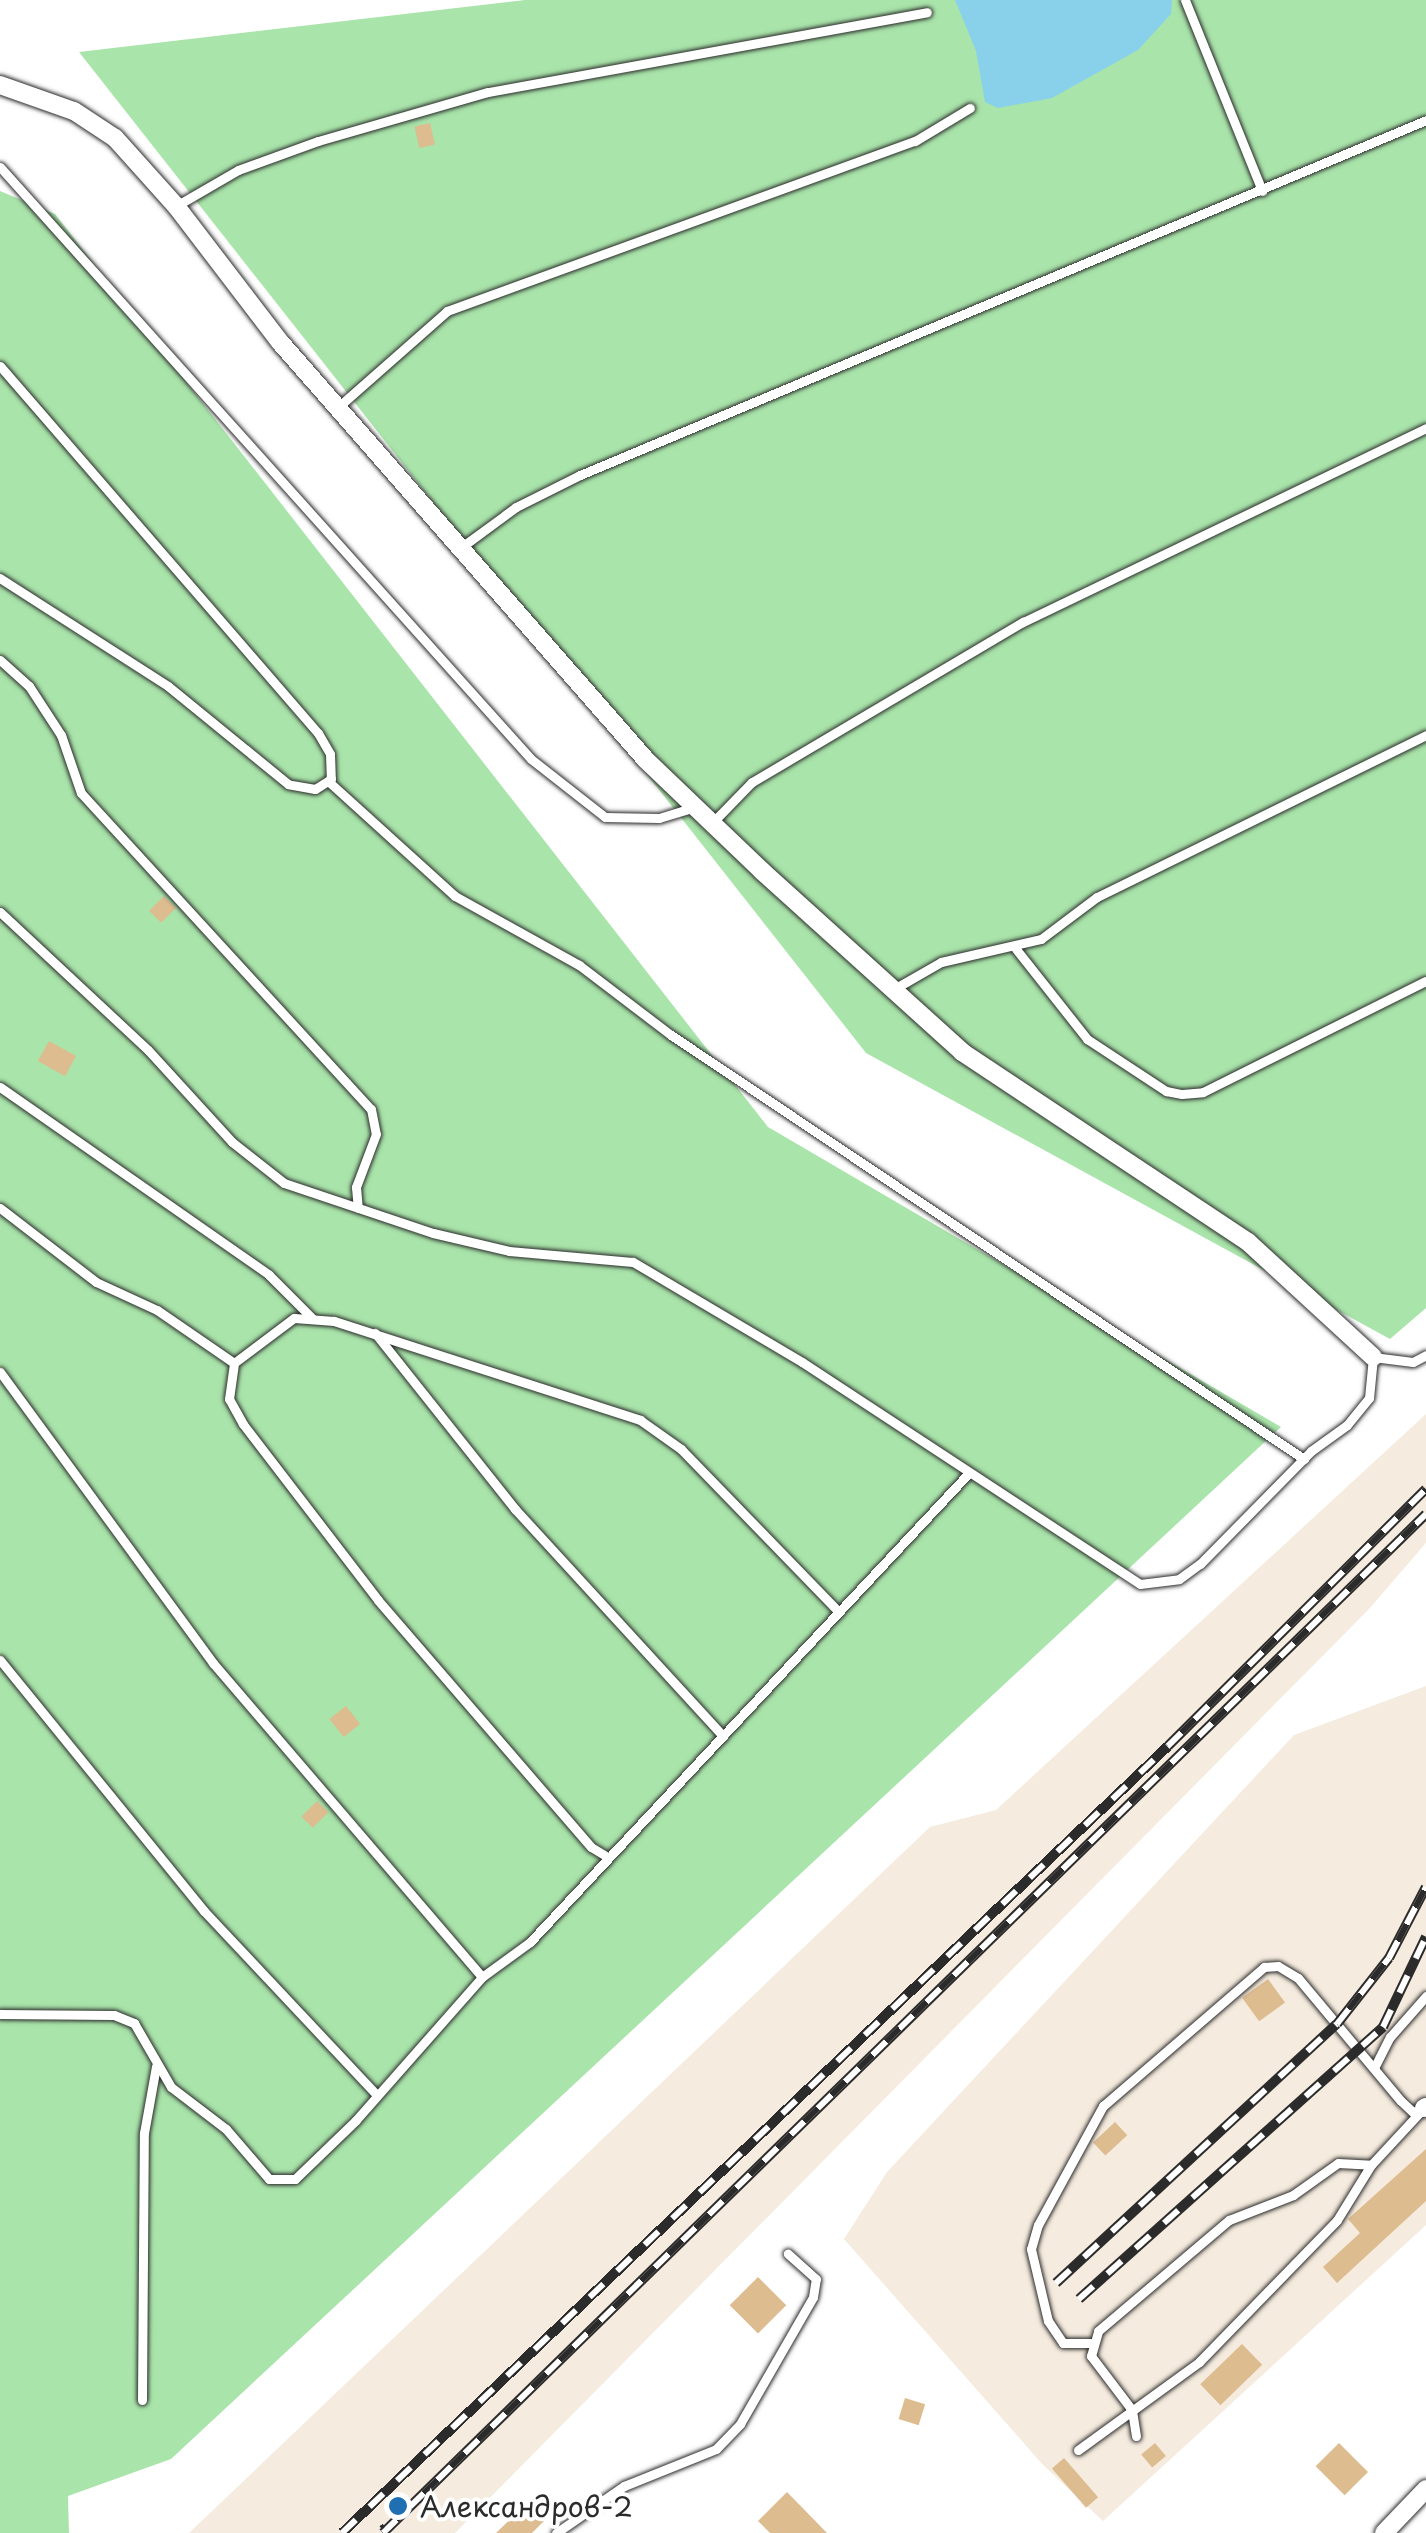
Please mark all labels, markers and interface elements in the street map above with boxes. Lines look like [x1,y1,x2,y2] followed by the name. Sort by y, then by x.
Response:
[420,2489,633,2523] place label: Александров-2
[385,2493,411,2519] marker: Александров-2

